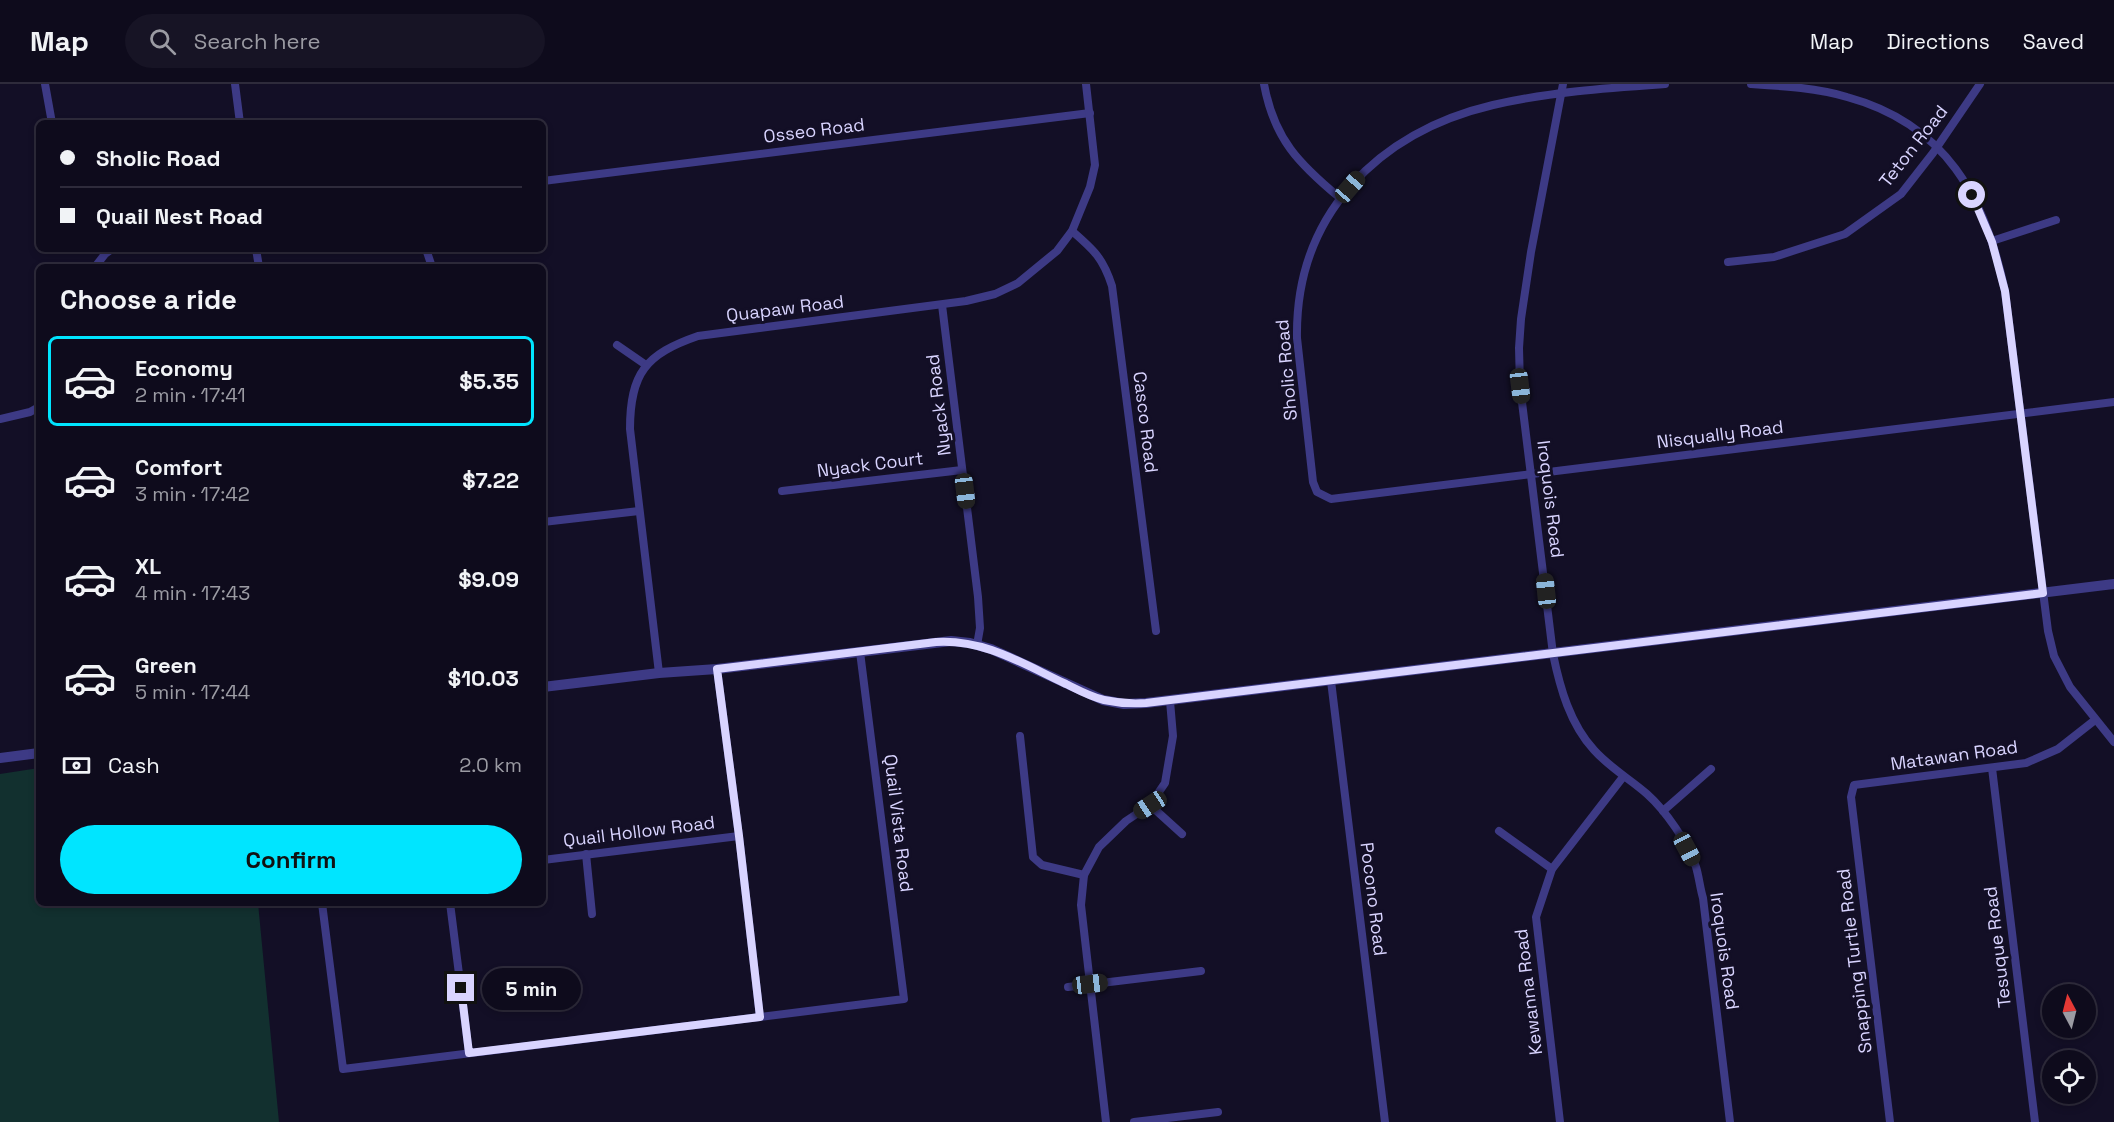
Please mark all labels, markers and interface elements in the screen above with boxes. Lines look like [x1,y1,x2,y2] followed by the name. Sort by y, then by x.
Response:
[125,14,545,68] search box
[30,23,89,59] text: Map
[146,25,179,58] icon: search
[194,27,321,55] text: Search here
[1810,28,1854,55] text: Map
[1887,28,1990,55] text: Directions
[2023,28,2084,55] text: Saved
[1874,100,1952,192] street label: Teton Road
[762,112,866,148] street label: Osseo Road
[96,144,220,172] text: Sholic Road
[1331,168,1369,206] car
[1958,181,1985,208] route start
[96,202,263,230] text: Quail Nest Road
[60,282,237,317] text: Choose a ride
[725,289,845,327] street label: Quapaw Road
[1270,318,1302,422] street label: Sholic Road
[920,353,956,457] street label: Nyack Road
[63,354,117,408] icon: car
[135,354,233,382] text: Economy
[459,367,519,395] text: $5.35
[1509,367,1531,405] car
[1128,370,1164,474] street label: Casco Road
[135,382,246,408] text: 2 min · 17:41
[1655,415,1785,453] street label: Nisqually Road
[1532,439,1570,559] street label: Iroquois Road
[816,446,924,482] street label: Nyack Court
[63,453,117,507] icon: car
[135,453,223,481] text: Comfort
[462,466,519,494] text: $7.22
[954,472,976,510] car
[135,481,250,507] text: 3 min · 17:42
[63,552,117,606] icon: car
[135,552,161,580] text: XL
[458,565,519,593] text: $9.09
[1535,572,1557,610] car
[135,580,250,606] text: 4 min · 17:43
[63,651,117,705] icon: car
[135,651,197,679] text: Green
[448,664,519,692] text: $10.03
[135,679,250,705] text: 5 min · 17:44
[1889,735,2019,775] street label: Matawan Road
[60,749,93,782] icon: cash
[108,751,160,779] text: Cash
[459,752,522,778] text: 2.0 km
[879,753,919,893] street label: Quail Vista Road
[1130,788,1170,822] car
[562,810,716,852] street label: Quail Hollow Road
[60,825,522,894] button: Confirm
[1671,829,1703,869] car
[1356,841,1392,957] street label: Pocono Road
[1831,867,1877,1055] street label: Snapping Turtle Road
[1978,885,2016,1009] street label: Tesuque Road
[1705,891,1745,1011] street label: Iroquois Road
[1509,928,1547,1056] street label: Kewanna Road
[482,967,581,1009] callout: 5 min
[1071,973,1109,995] car
[447,974,474,1001] route end
[506,976,557,1002] text: 5 min
[2042,984,2096,1038] north arrow
[2042,984,2096,1104] map controls
[2042,1050,2096,1104] button: locate

